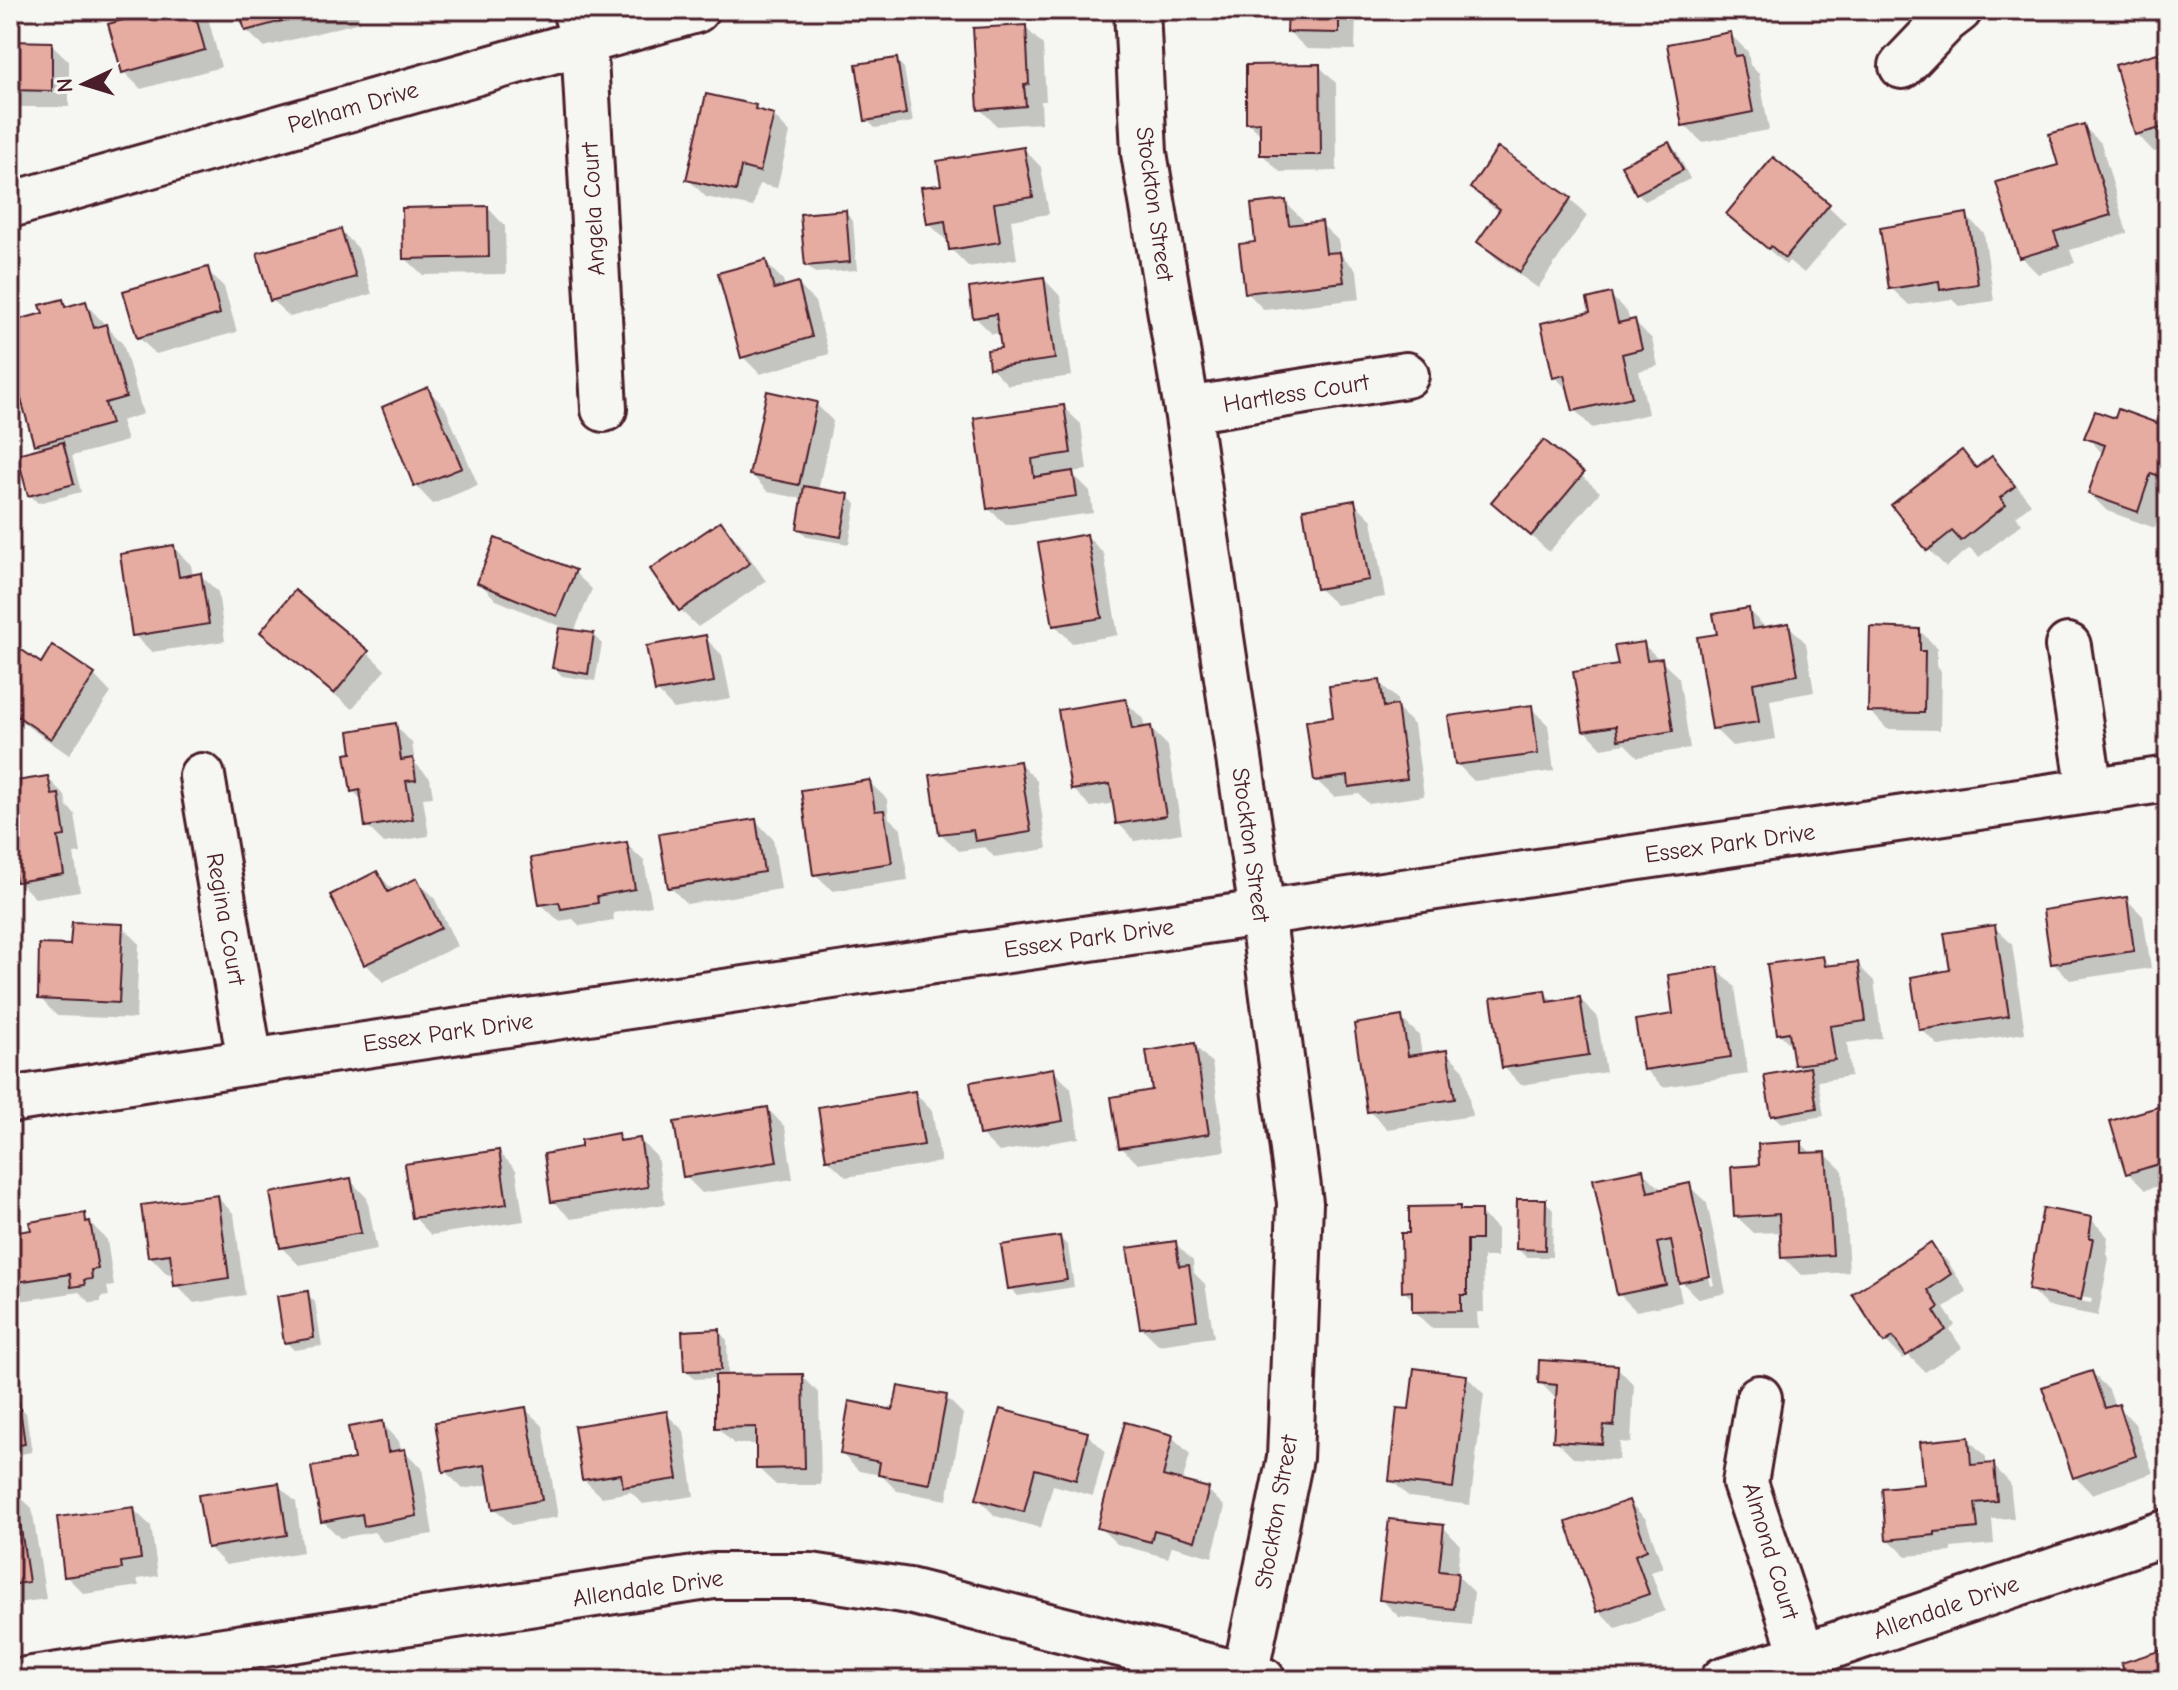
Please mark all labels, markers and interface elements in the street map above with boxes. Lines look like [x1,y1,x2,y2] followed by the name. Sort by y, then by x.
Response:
[44,44,124,124] north arrow
[285,75,421,139] street label: Pelham Drive
[52,77,79,93] text: N
[1130,125,1180,284] street label: Stockton Street
[575,140,610,277] street label: Angela Court
[1221,367,1372,418] street label: Hartless Court
[1226,766,1276,925] street label: Stockton Street
[1643,817,1817,869] street label: Essex Park Drive
[201,851,252,989] street label: Regina Court
[1002,912,1176,964] street label: Essex Park Drive
[361,1006,535,1058] street label: Essex Park Drive
[1249,1432,1303,1591] street label: Stockton Street
[1737,1479,1805,1624] street label: Almond Court
[571,1564,725,1612] street label: Allendale Drive
[1870,1569,2022,1645] street label: Allendale Drive

